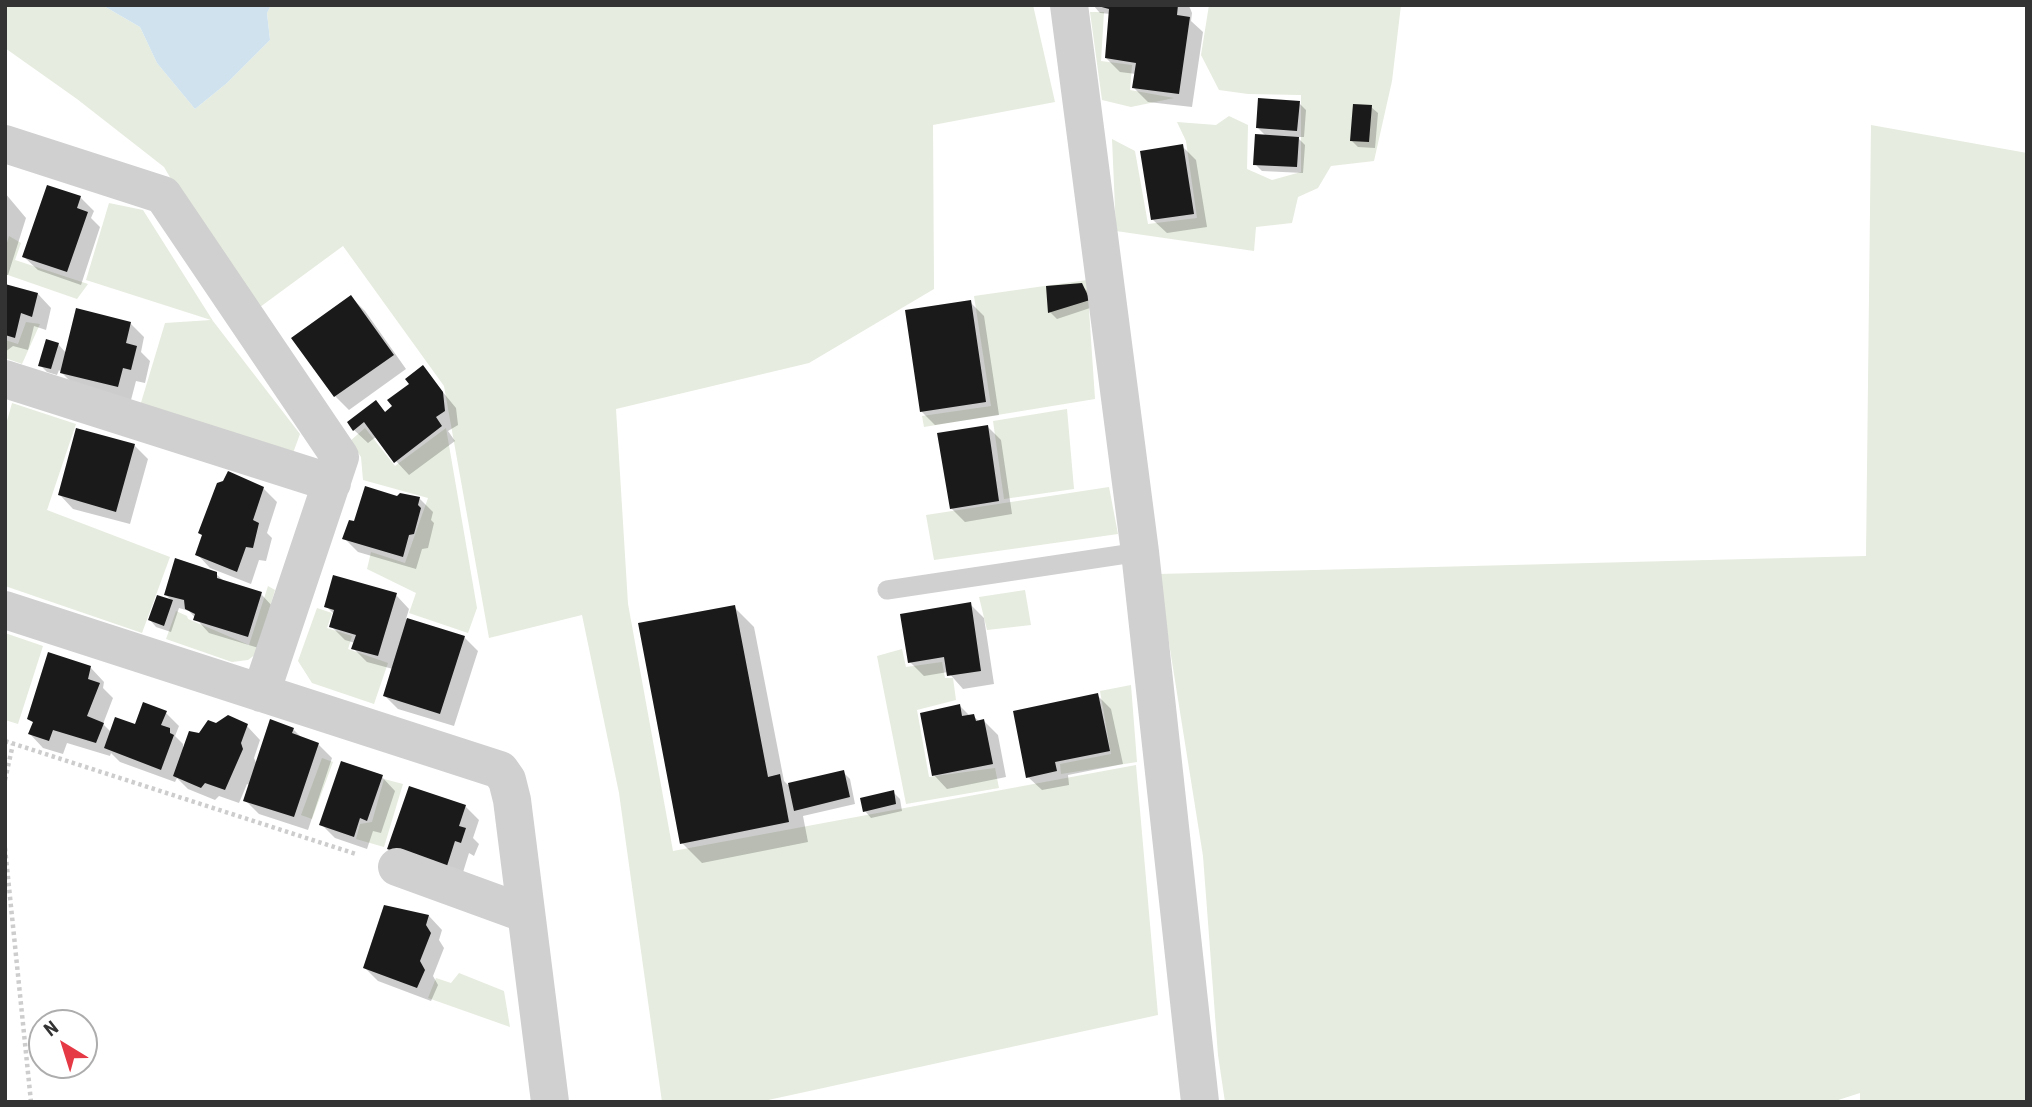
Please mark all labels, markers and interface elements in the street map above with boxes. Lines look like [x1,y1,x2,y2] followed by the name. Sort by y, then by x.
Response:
[28,1009,98,1079] north arrow
[39,1016,63,1041] text: N

